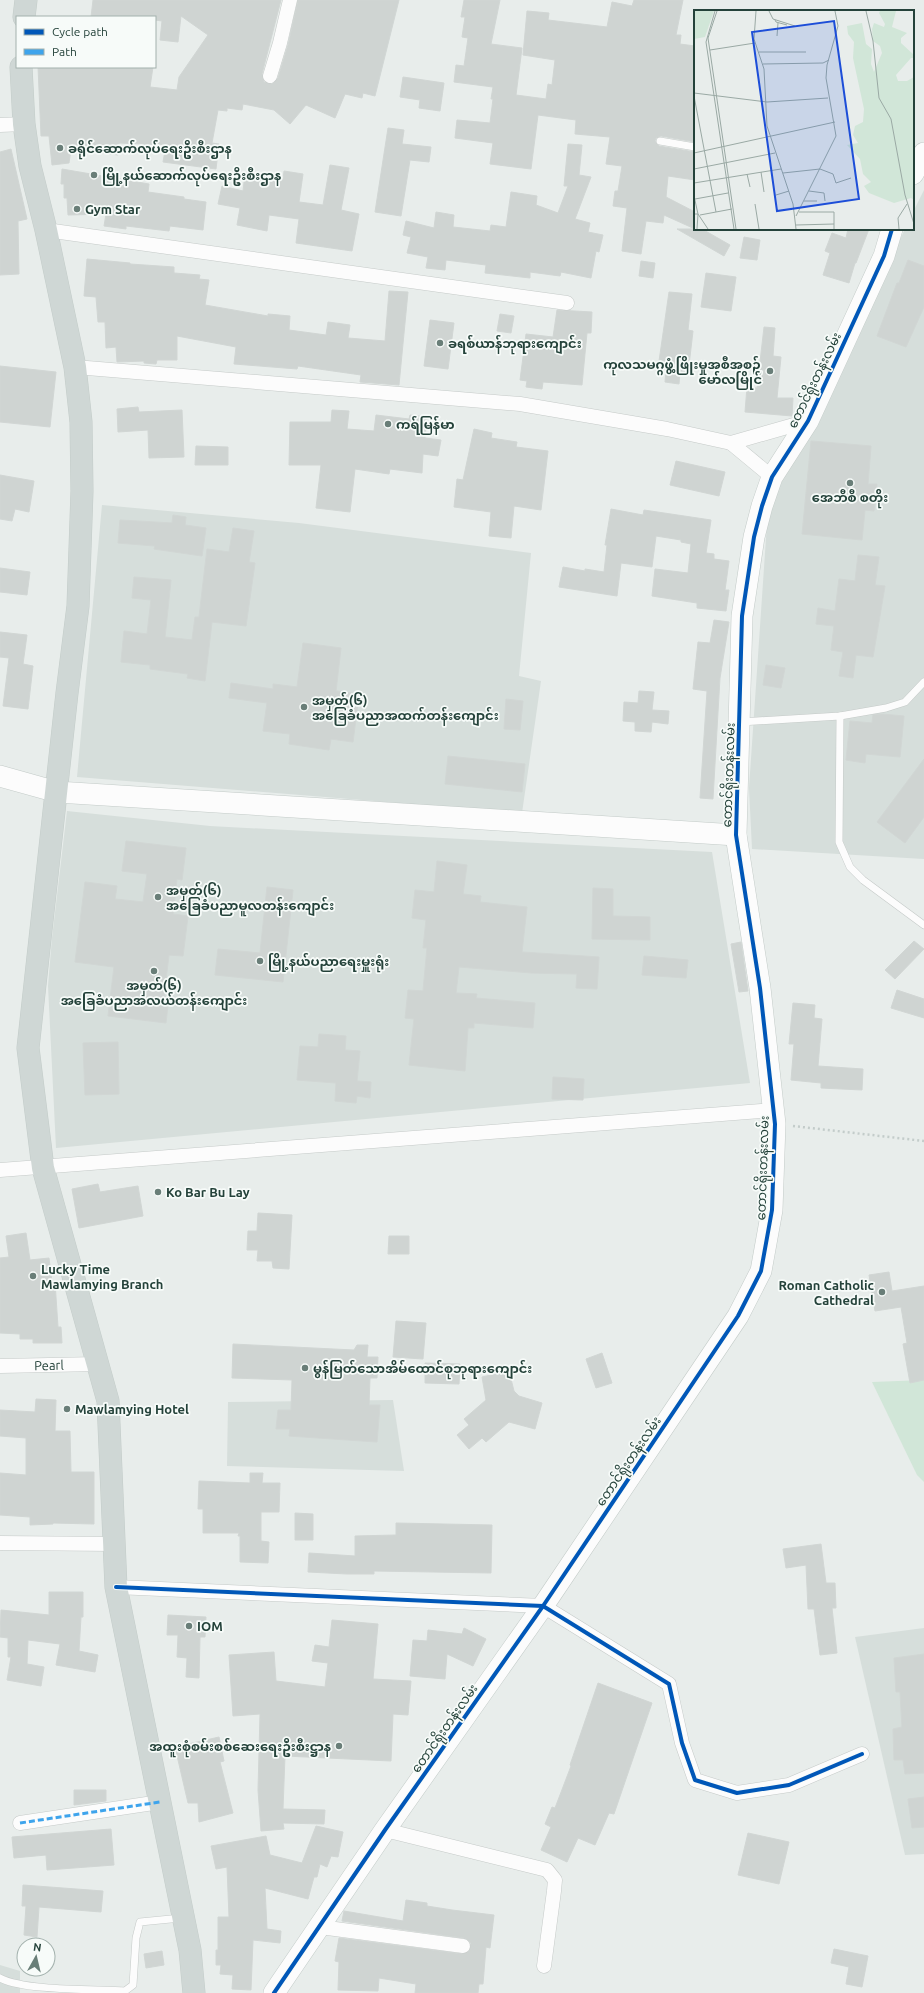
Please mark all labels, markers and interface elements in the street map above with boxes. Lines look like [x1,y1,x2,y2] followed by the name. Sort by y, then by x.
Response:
[694,10,914,230] inset map
[16,16,156,68] legend
[52,25,108,38] text: Cycle path
[52,45,77,58] text: Path
[68,139,232,160] place label: ခရိုင်ဆောက်လုပ်ရေးဦးစီးဌာန
[55,143,65,153] marker: ခရိုင်ဆောက်လုပ်ရေးဦးစီးဌာန
[102,166,281,187] place label: မြို့နယ်ဆောက်လုပ်ရေးဦးစီးဌာန
[89,170,99,180] marker: မြို့နယ်ဆောက်လုပ်ရေးဦးစီးဌာန
[85,202,141,216] place label: Gym Star
[72,204,82,214] marker: Gym Star
[784,329,847,432] street label: တောင်ရိုးတန်းလမ်း
[448,334,582,355] place label: ခရစ်ယာန်ဘုရားကျောင်း
[435,338,445,348] marker: ခရစ်ယာန်ဘုရားကျောင်း
[603,355,762,390] place label: ကုလသမဂ္ဂဖွံ့ဖြိုးမှုအစီအစဉ် မော်လမြိုင်
[765,366,775,376] marker: ကုလသမဂ္ဂဖွံ့ဖြိုးမှုအစီအစဉ် မော်လမြိုင်
[396,415,455,435] place label: ကရ်မြန်မာ
[383,419,393,429] marker: ကရ်မြန်မာ
[845,478,855,488] marker: အေဘီစီ စတိုး
[812,489,888,509] place label: အေဘီစီ စတိုး
[312,691,499,727] place label: အမှတ်(၆) အခြေခံပညာအထက်တန်းကျောင်း
[299,702,309,712] marker: အမှတ်(၆) အခြေခံပညာအထက်တန်းကျောင်း
[718,722,741,828] street label: တောင်ရိုးတန်းလမ်း
[166,881,334,917] place label: အမှတ်(၆) အခြေခံပညာမူလတန်းကျောင်း
[153,892,163,902] marker: အမှတ်(၆) အခြေခံပညာမူလတန်းကျောင်း
[268,952,389,973] place label: မြို့နယ်ပညာရေးမှူးရုံး
[255,956,265,966] marker: မြို့နယ်ပညာရေးမှူးရုံး
[149,966,159,976] marker: အမှတ်(၆) အခြေခံပညာအလယ်တန်းကျောင်း
[61,976,247,1012] place label: အမှတ်(၆) အခြေခံပညာအလယ်တန်းကျောင်း
[752,1115,775,1221] street label: တောင်ရိုးတန်းလမ်း
[166,1185,250,1199] place label: Ko Bar Bu Lay
[153,1187,163,1197] marker: Ko Bar Bu Lay
[41,1262,163,1291] place label: Lucky Time Mawlamying Branch
[28,1271,38,1281] marker: Lucky Time Mawlamying Branch
[779,1278,875,1307] place label: Roman Catholic Cathedral
[877,1287,887,1297] marker: Roman Catholic Cathedral
[34,1358,65,1372] street label: Pearl
[313,1359,532,1380] place label: မွန်မြတ်သောအိမ်ထောင်စုဘုရားကျောင်း
[300,1363,310,1373] marker: မွန်မြတ်သောအိမ်ထောင်စုဘုရားကျောင်း
[75,1402,189,1416] place label: Mawlamying Hotel
[62,1404,72,1414] marker: Mawlamying Hotel
[592,1413,666,1511] street label: တောင်ရိုးတန်းလမ်း
[197,1619,223,1633] place label: IOM
[184,1621,194,1631] marker: IOM
[407,1680,483,1777] street label: တောင်ရိုးတန်းလမ်း
[149,1737,331,1758] place label: အထူးစုံစမ်းစစ်ဆေးရေးဦးစီးဋ္ဌာန
[334,1741,344,1751] marker: အထူးစုံစမ်းစစ်ဆေးရေးဦးစီးဋ္ဌာန
[16,1937,56,1977] north arrow
[32,1941,42,1954] text: N

